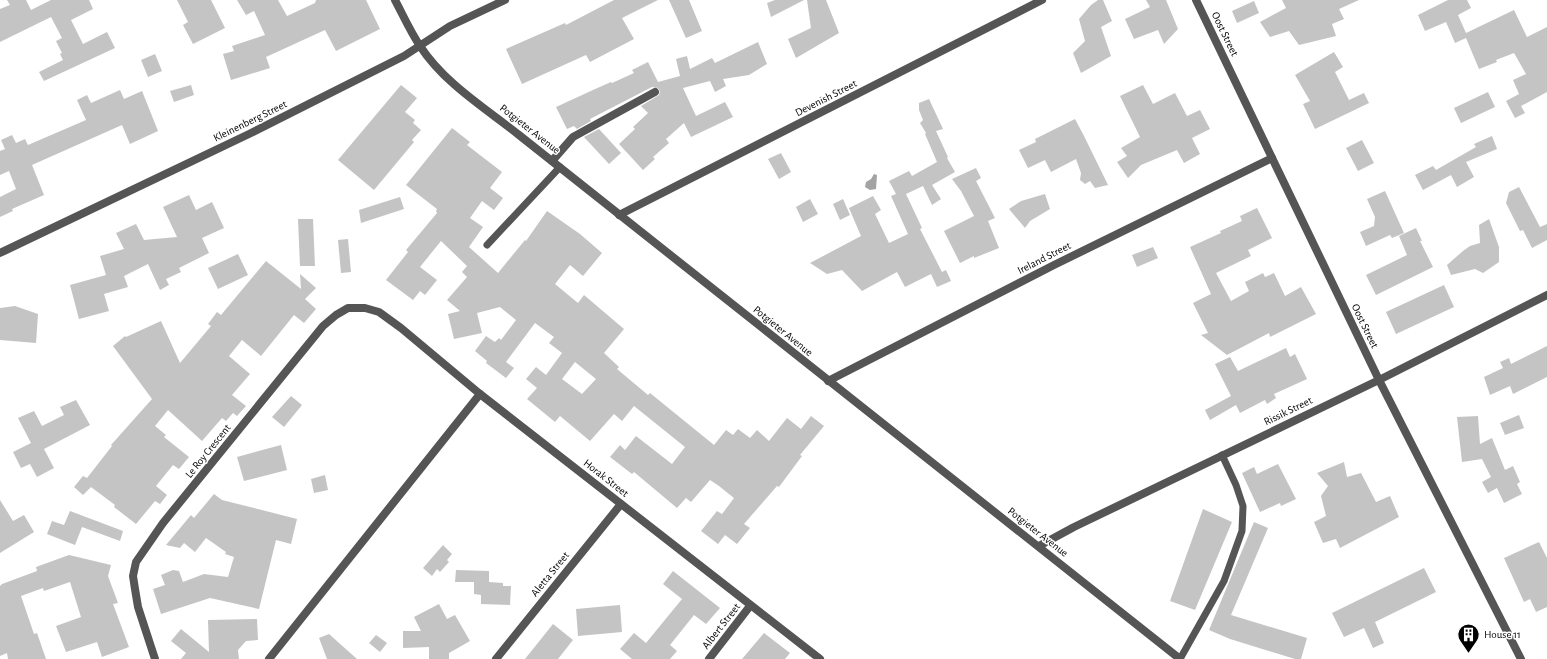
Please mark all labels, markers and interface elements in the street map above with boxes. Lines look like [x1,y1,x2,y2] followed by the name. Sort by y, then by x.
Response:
[1210,10,1241,58] street label: Oost Street
[793,78,859,118] street label: Devenish Street
[212,98,289,144] street label: Kleinenberg Street
[498,102,562,156] street label: Potgieter Avenue
[1016,240,1073,276] street label: Ireland Street
[1350,302,1381,350] street label: Oost Street
[751,304,815,358] street label: Potgieter Avenue
[1262,394,1314,427] street label: Rissik Street
[183,422,233,480] street label: Le Roy Crescent
[581,457,631,499] street label: Horak Street
[1006,505,1070,559] street label: Potgieter Avenue
[529,549,572,598] street label: Aletta Street
[700,601,742,651] street label: Albert Street
[1456,621,1482,654] building icon: House 11
[1484,629,1521,640] place label: House 11

